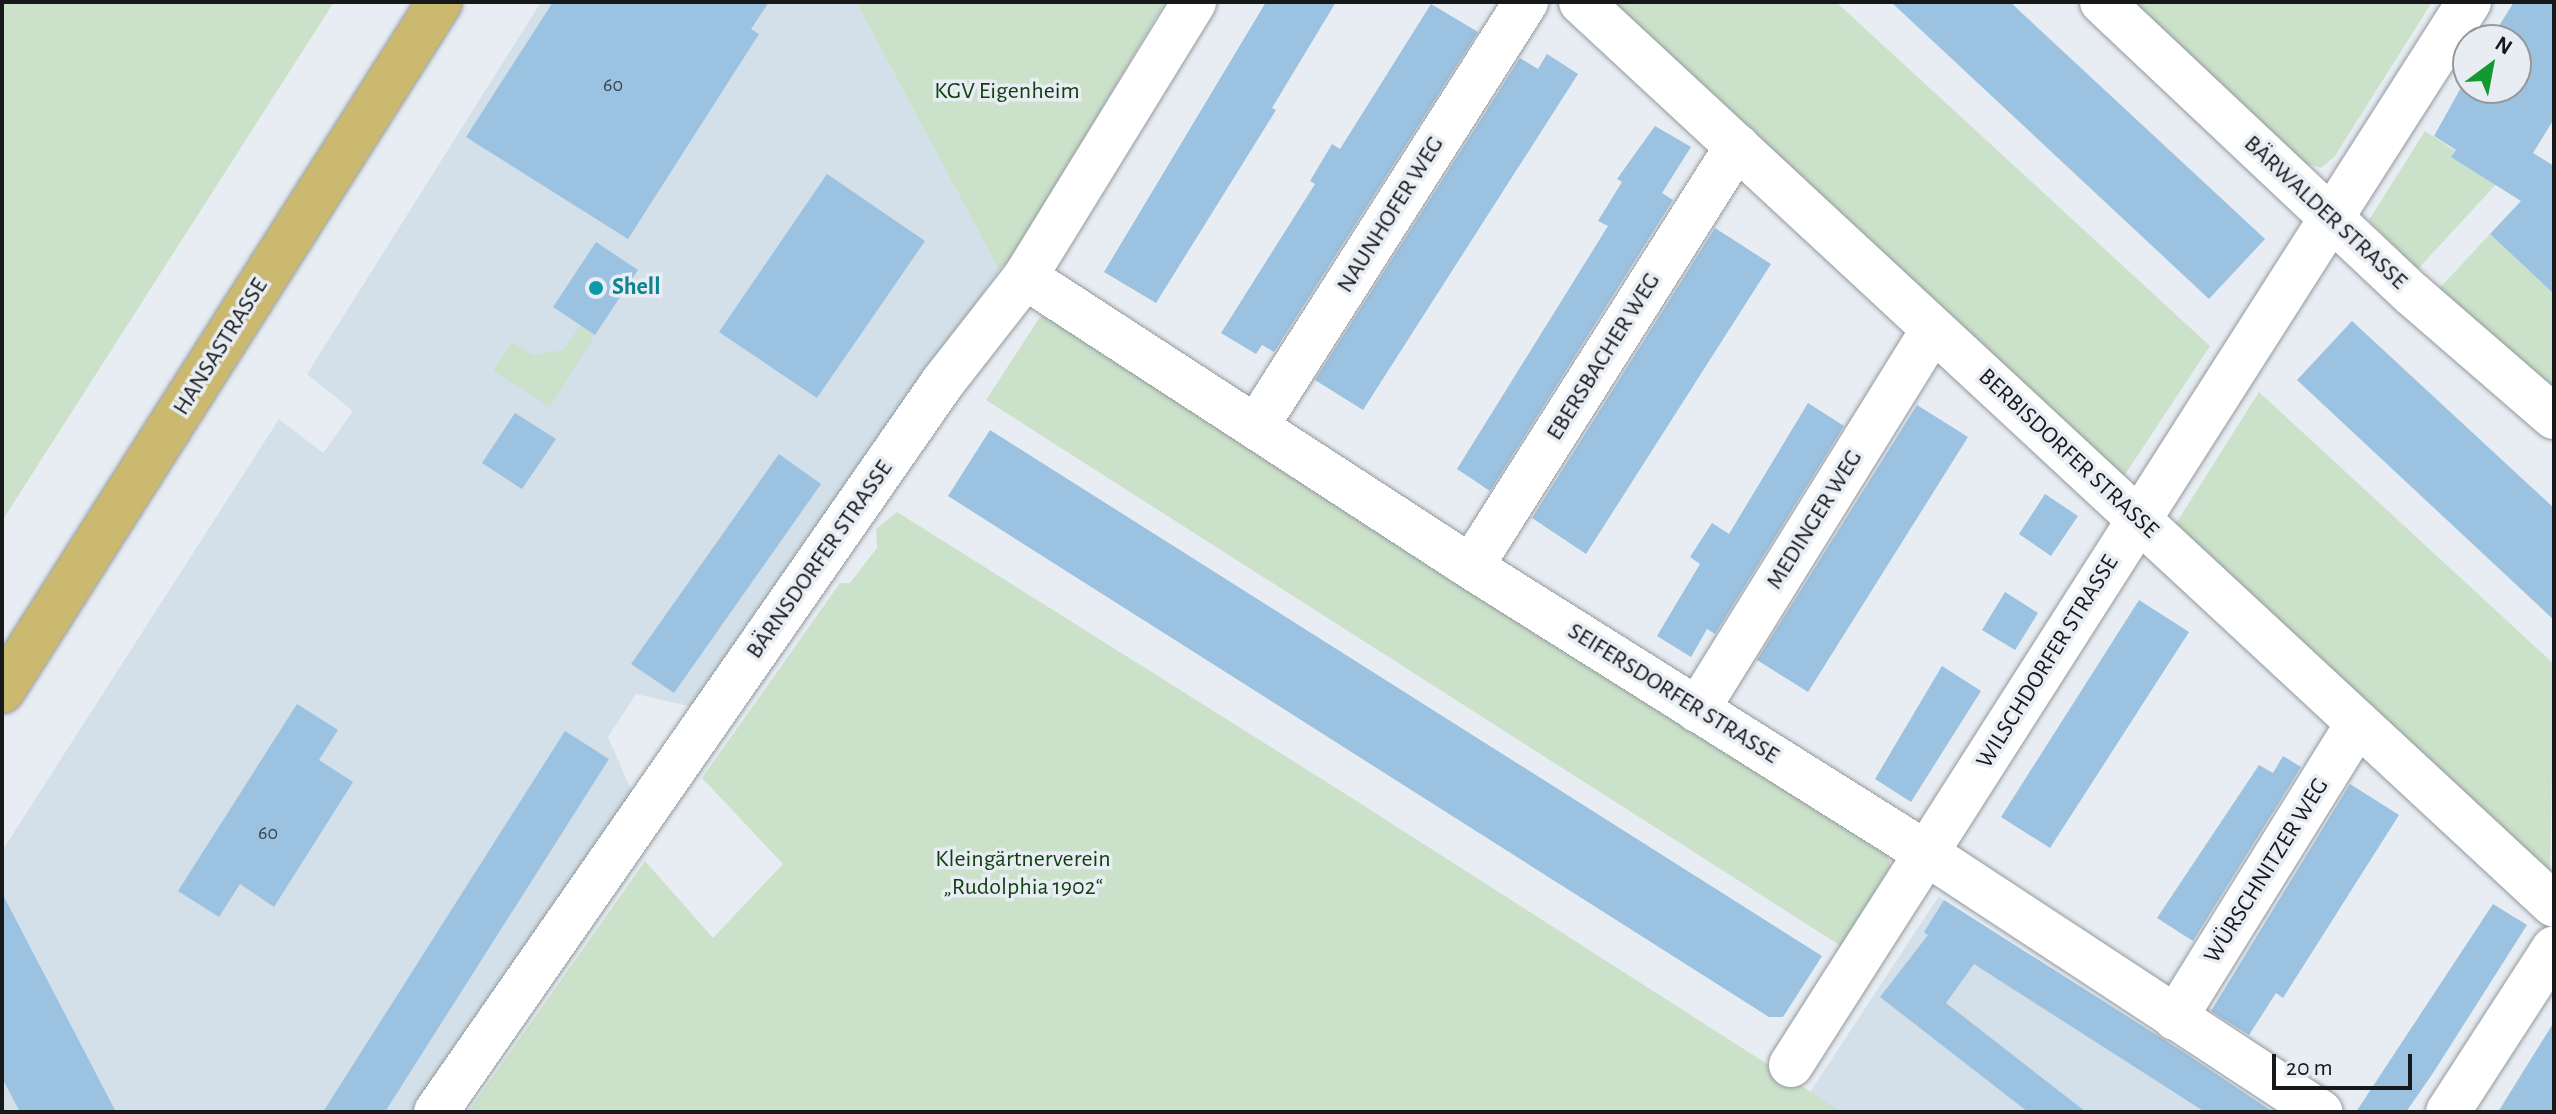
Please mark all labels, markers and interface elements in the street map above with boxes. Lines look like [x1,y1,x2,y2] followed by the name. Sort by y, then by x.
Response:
[2452,24,2532,104] north arrow
[2491,32,2516,59] text: N
[603,73,623,97] house number: 60
[934,78,1080,106] park label: KGV Eigenheim
[2237,130,2413,296] street label: BÄRWALDER STRASSE
[1331,132,1451,298] street label: NAUNHOFER WEG
[1541,268,1667,446] street label: EBERSBACHER WEG
[167,273,275,421] street label: HANSASTRASSE
[612,274,660,302] place label: Shell
[587,279,605,297] marker: Shell
[1972,363,2164,545] street label: BERBISDORFER STRASSE
[1761,445,1869,595] street label: MEDINGER WEG
[741,455,899,665] street label: BÄRNSDORFER STRASSE
[1971,550,2125,774] street label: WILSCHDORFER STRASSE
[1562,617,1784,771] street label: SEIFERSDORFER STRASSE
[2198,773,2336,969] street label: WÜRSCHNITZER WEG
[258,821,278,845] house number: 60
[935,846,1111,902] park label: Kleingärtnerverein „Rudolphia 1902“
[2276,1038,2416,1088] scale bar
[2286,1056,2333,1080] text: 20 m

